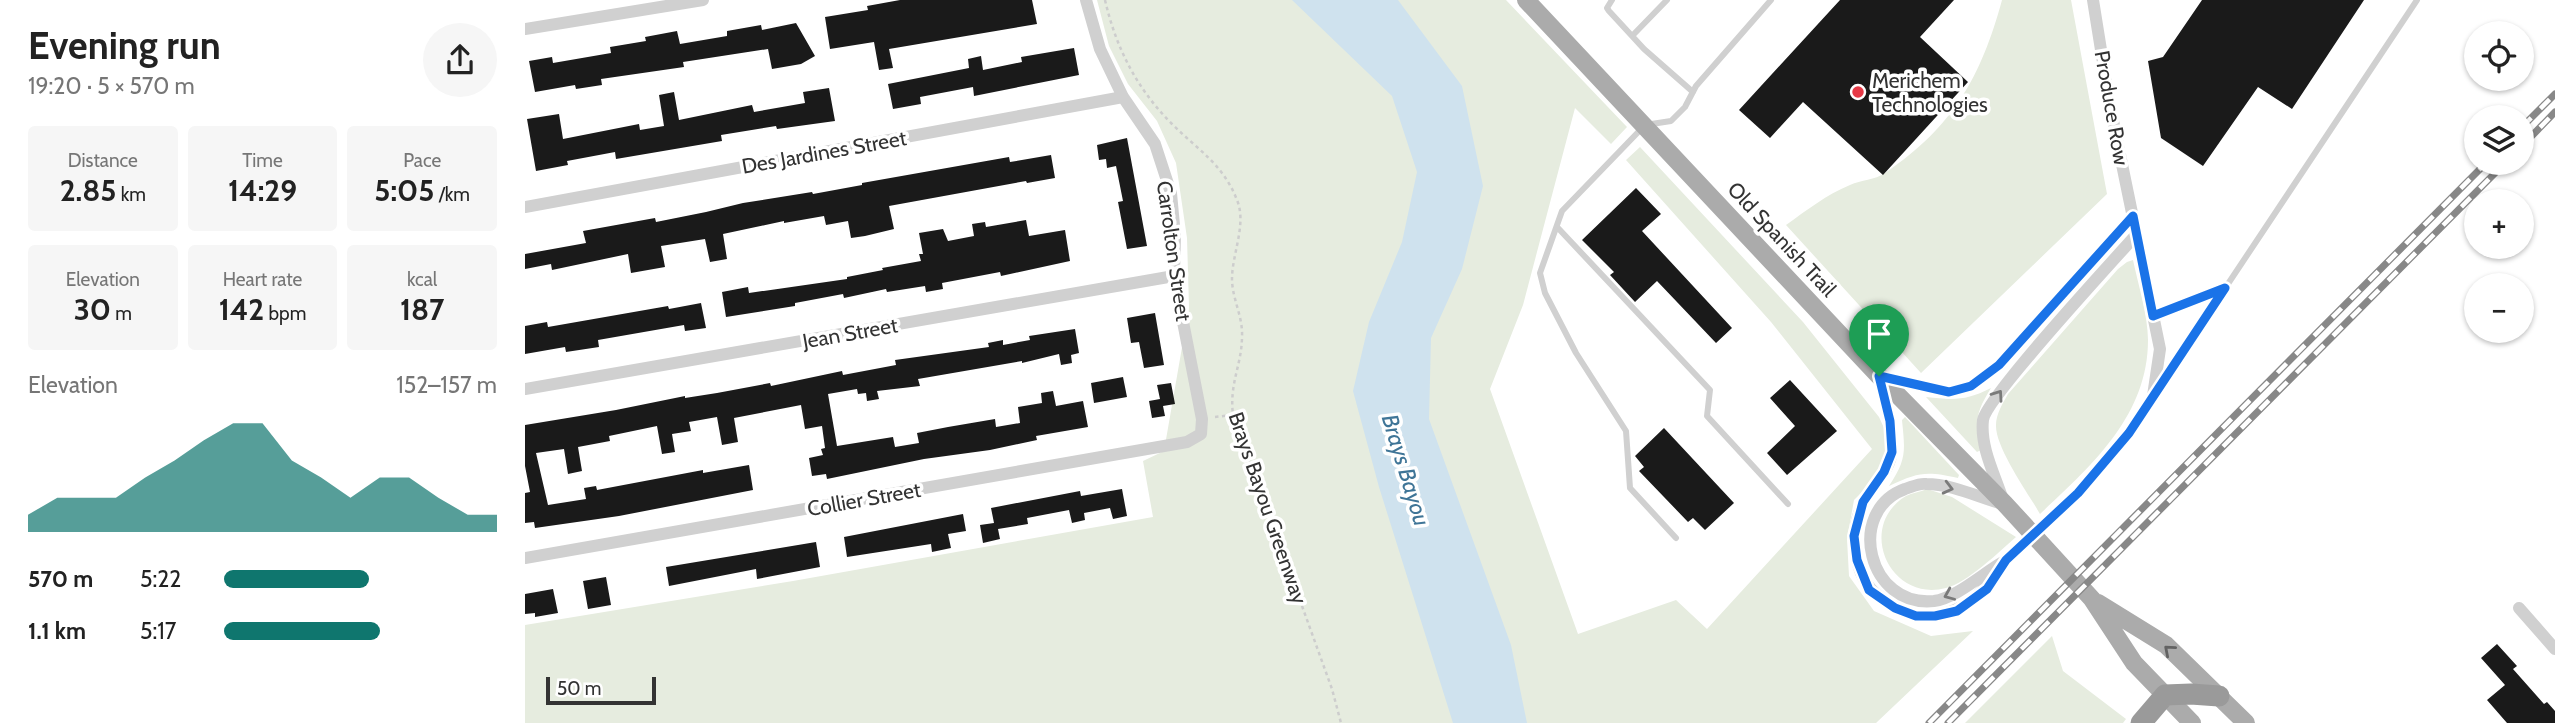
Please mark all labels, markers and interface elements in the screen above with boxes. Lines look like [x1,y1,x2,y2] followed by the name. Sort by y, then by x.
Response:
[2464,21,2534,343] map controls
[2464,21,2534,91] button: locate
[28,22,221,69] text: Evening run
[423,23,497,97] button: share
[2090,49,2134,167] street label: Produce Row
[1872,68,1988,117] place label: Merichem Technologies
[28,72,195,100] text: 19:20 · 5 × 570 m
[1850,84,1866,100] marker: Merichem Technologies
[2464,105,2534,175] button: layers
[740,125,908,179] street label: Des Jardines Street
[68,149,138,172] text: Distance
[242,149,283,172] text: Time
[403,149,441,172] text: Pace
[60,172,116,209] text: 2.85
[228,172,297,209] text: 14:29
[374,172,434,209] text: 5:05
[1723,177,1841,301] street label: Old Spanish Trail
[1152,179,1196,323] street label: Carrolton Street
[116,183,146,206] text: km
[434,183,470,206] text: /km
[2464,189,2534,259] button: +
[66,268,140,291] text: Elevation
[223,268,302,291] text: Heart rate
[407,268,437,291] text: kcal
[2464,273,2534,343] button: −
[74,291,111,328] text: 30
[219,291,264,328] text: 142
[400,291,444,328] text: 187
[111,302,132,325] text: m
[264,302,306,325] text: bpm
[1849,304,1909,376] pin
[799,312,900,354] street label: Jean Street
[1860,315,1898,353] icon: arrive
[28,371,118,399] text: Elevation
[396,371,497,399] text: 152–157 m
[1990,390,2003,403] one-way arrow
[1223,409,1313,608] street label: Brays Bayou Greenway
[1376,411,1436,529] water label: Brays Bayou
[805,477,923,521] street label: Collier Street
[1942,480,1954,494] one-way arrow
[28,565,93,593] text: 570 m
[140,565,181,593] text: 5:22
[1943,587,1956,601] one-way arrow
[28,617,86,645] text: 1.1 km
[140,617,176,645] text: 5:17
[2165,645,2178,658] one-way arrow
[546,674,656,706] scale bar
[557,677,601,700] text: 50 m

